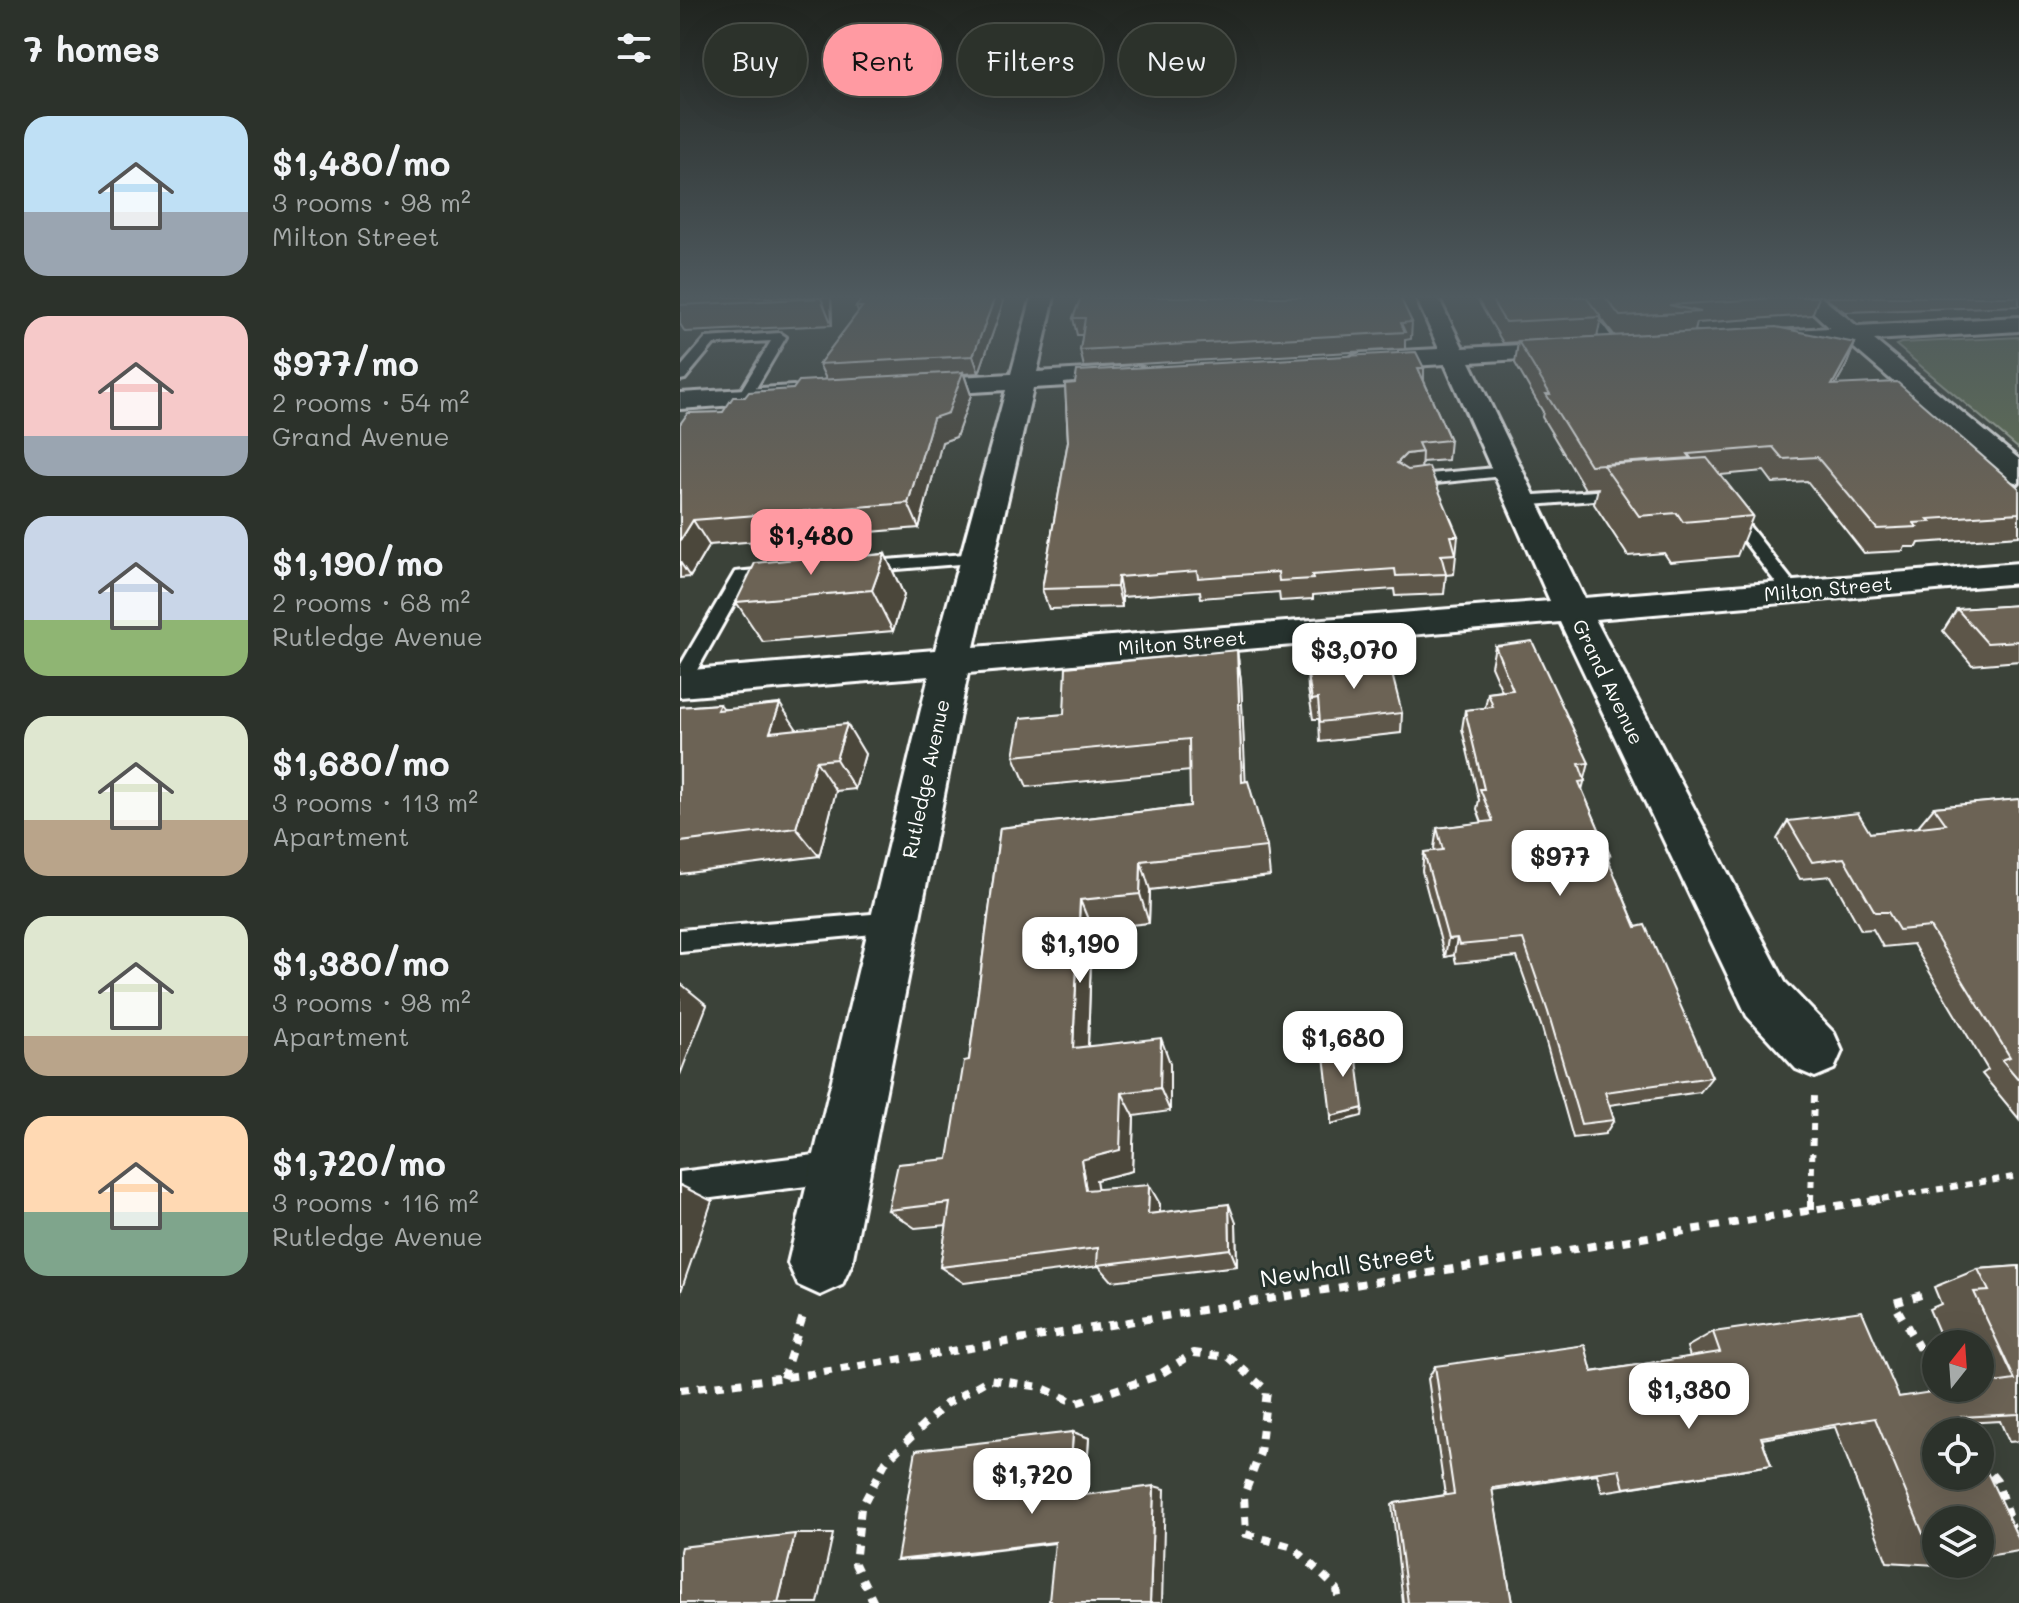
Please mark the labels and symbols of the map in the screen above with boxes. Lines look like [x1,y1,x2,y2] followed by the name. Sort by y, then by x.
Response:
[746,509,876,577] pin: $1,480
[1763,569,1893,607] street label: Milton Street
[1567,614,1651,749] street label: Grand Avenue
[1117,623,1247,661] street label: Milton Street
[1289,623,1419,691] pin: $3,070
[895,697,955,861] street label: Rutledge Avenue
[1513,830,1607,898] pin: $977
[1015,917,1145,985] pin: $1,190
[1278,1011,1408,1079] pin: $1,680
[1258,1235,1436,1294] street label: Newhall Street
[1922,1330,1994,1402] north arrow
[1624,1363,1754,1431] pin: $1,380
[967,1448,1097,1516] pin: $1,720

